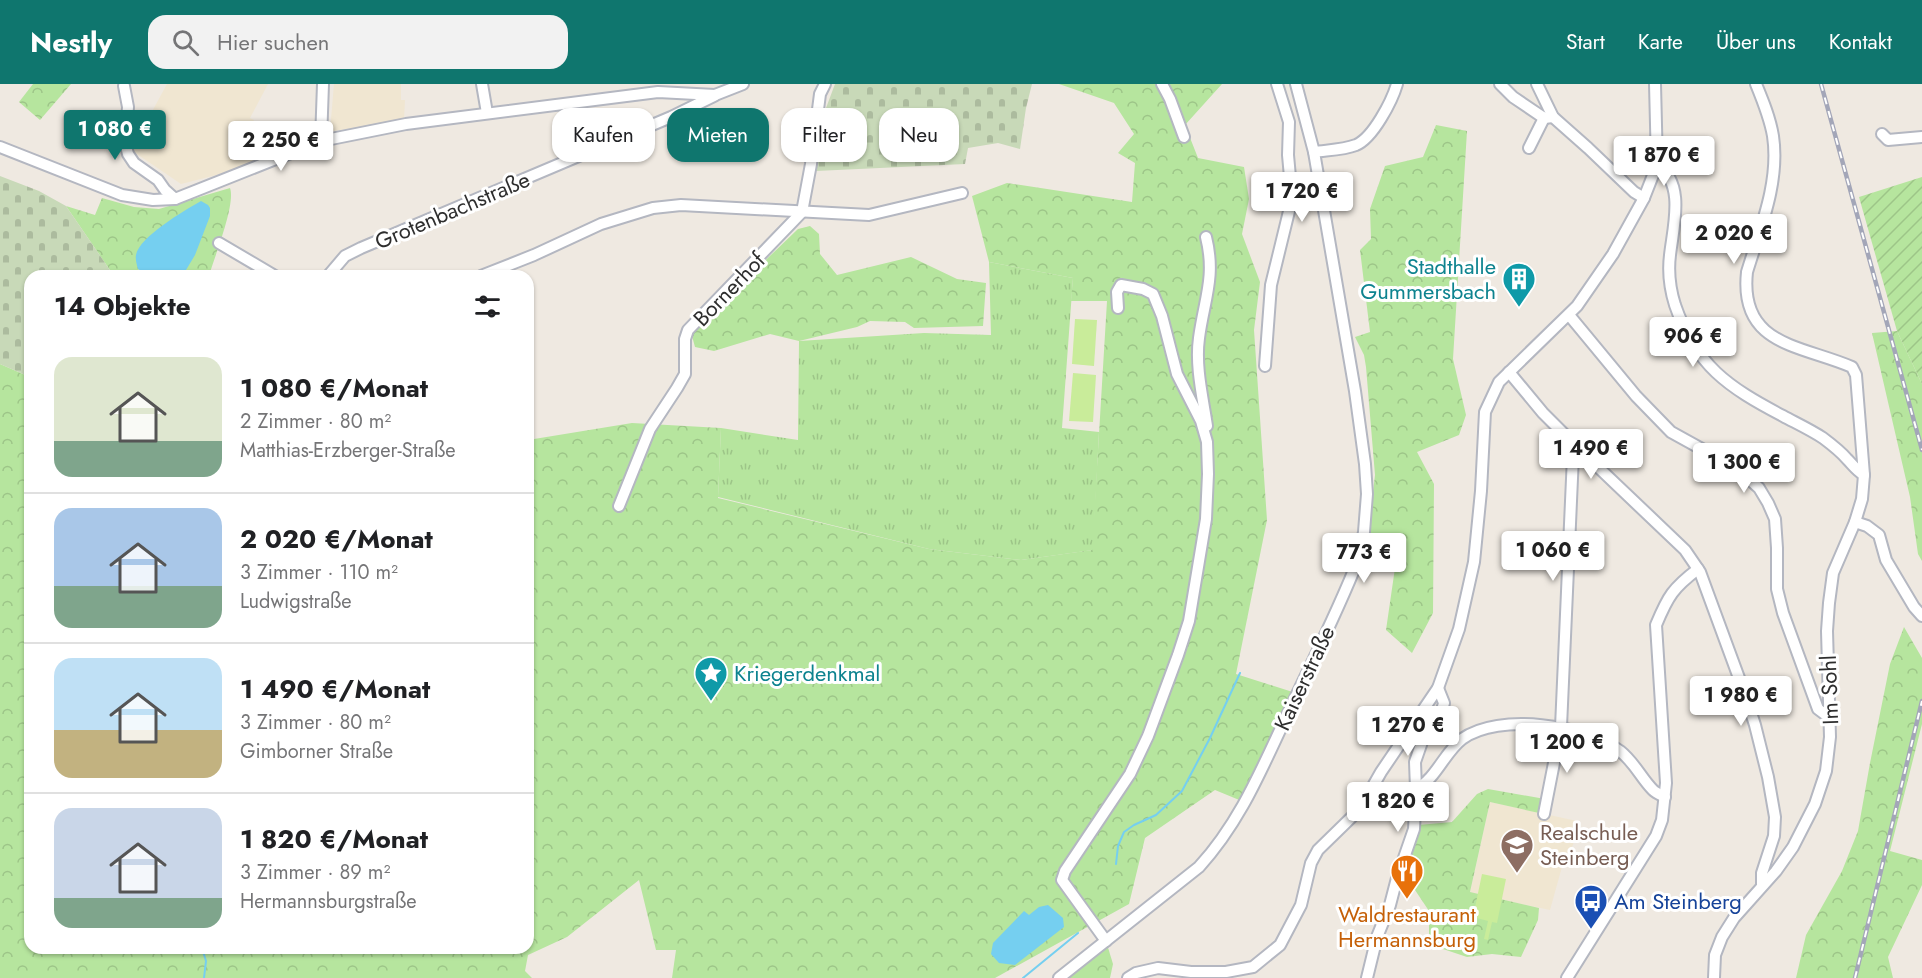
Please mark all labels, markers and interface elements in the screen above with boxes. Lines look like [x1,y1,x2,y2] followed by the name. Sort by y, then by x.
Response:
[148,15,568,69] search box
[30,22,112,63] text: Nestly
[169,26,202,59] icon: search
[217,26,329,58] text: Hier suchen
[1566,27,1605,57] text: Start
[1638,27,1683,57] text: Karte
[1716,27,1796,57] text: Über uns
[1829,27,1892,57] text: Kontakt
[552,108,655,162] chip: Kaufen
[667,108,769,162] chip: Mieten
[781,108,867,162] chip: Filter
[879,108,959,162] chip: Neu
[60,110,170,161] pin: 1 080 €
[78,115,152,144] text: 1 080 €
[226,121,336,172] pin: 2 250 €
[242,126,320,155] text: 2 250 €
[1609,136,1719,187] pin: 1 870 €
[1628,141,1700,170] text: 1 870 €
[369,163,535,257] street label: Grotenbachstraße
[1247,172,1357,223] pin: 1 720 €
[1265,177,1339,206] text: 1 720 €
[1679,214,1789,265] pin: 2 020 €
[1695,219,1773,248] text: 2 020 €
[685,244,773,333] street label: Bornerhof
[1360,250,1496,307] place label: Stadthalle Gummersbach
[1501,261,1537,308] building icon: Stadthalle Gummersbach
[54,287,191,325] text: 14 Objekte
[471,290,504,323] icon: filters
[1651,317,1735,368] pin: 906 €
[1663,322,1723,351] text: 906 €
[240,369,428,407] text: 1 080 €/Monat
[102,381,174,453] icon: home
[240,407,391,436] text: 2 Zimmer · 80 m²
[1536,429,1646,480] pin: 1 490 €
[1553,434,1629,463] text: 1 490 €
[240,436,456,465] text: Matthias-Erzberger-Straße
[1689,443,1799,494] pin: 1 300 €
[1707,448,1781,477] text: 1 300 €
[240,520,433,558] text: 2 020 €/Monat
[1498,531,1608,582] pin: 1 060 €
[102,532,174,604] icon: home
[1322,533,1406,584] pin: 773 €
[1515,536,1591,565] text: 1 060 €
[1336,538,1392,567] text: 773 €
[240,558,398,587] text: 3 Zimmer · 110 m²
[240,587,352,616] text: Ludwigstraße
[1266,620,1342,736] street label: Kaiserstraße
[693,655,729,702] place icon: Kriegerdenkmal
[1812,655,1846,725] street label: Im Sohl
[734,657,880,689] place label: Kriegerdenkmal
[240,670,430,708] text: 1 490 €/Monat
[1686,676,1796,727] pin: 1 980 €
[1704,681,1778,710] text: 1 980 €
[102,682,174,754] icon: home
[1353,706,1463,757] pin: 1 270 €
[240,708,391,737] text: 3 Zimmer · 80 m²
[1371,711,1445,740] text: 1 270 €
[1512,723,1622,774] pin: 1 200 €
[1530,728,1604,757] text: 1 200 €
[240,737,393,766] text: Gimborner Straße
[1343,782,1453,833] pin: 1 820 €
[1361,787,1435,816] text: 1 820 €
[1540,816,1638,873] place label: Realschule Steinberg
[240,820,428,858] text: 1 820 €/Monat
[1499,827,1535,874] school or university icon: Realschule Steinberg
[102,832,174,904] icon: home
[1389,853,1425,900] restaurant icon: Waldrestaurant Hermannsburg
[240,858,390,887] text: 3 Zimmer · 89 m²
[1573,883,1609,930] bus stop icon: Am Steinberg
[1614,885,1742,917] place label: Am Steinberg
[240,887,417,916] text: Hermannsburgstraße
[1338,898,1476,955] place label: Waldrestaurant Hermannsburg

